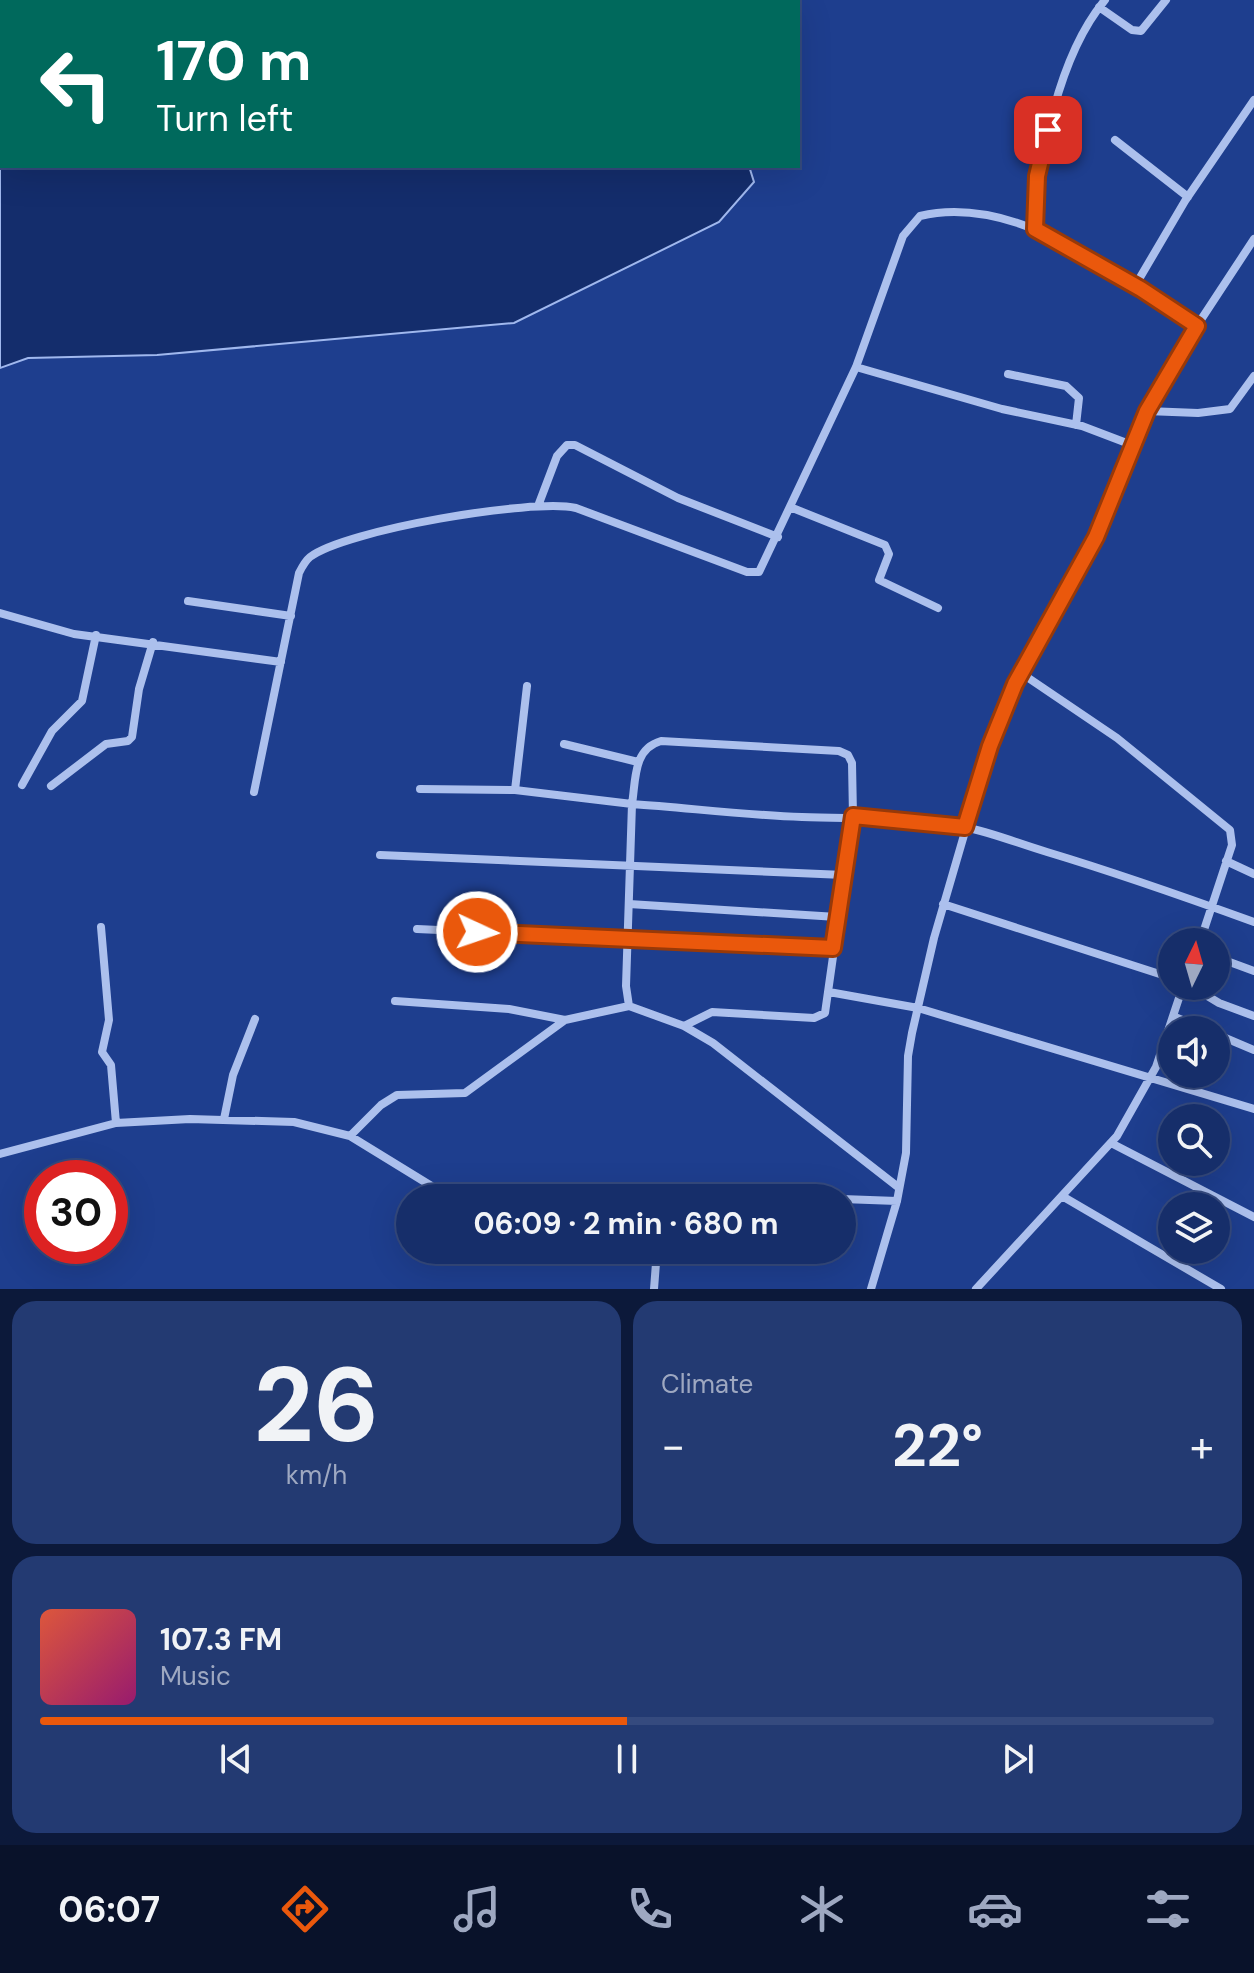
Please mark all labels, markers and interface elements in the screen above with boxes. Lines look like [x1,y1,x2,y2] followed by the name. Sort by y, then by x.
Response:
[156,24,311,97] text: 170 m
[24,32,128,136] icon: left
[156,95,293,142] text: Turn left
[1014,96,1082,164] pin
[1026,108,1070,152] icon: arrive
[435,890,519,974] position arrow
[1158,928,1230,1000] north arrow
[1158,928,1230,1264] map controls
[1158,1016,1230,1088] button: sound
[1158,1104,1230,1176] button: search
[24,1160,128,1264] speed limit sign: 30
[1158,1192,1230,1264] button: layers
[474,1204,778,1243] text: 06:09 · 2 min · 680 m
[254,1338,379,1473] text: 26
[661,1367,753,1401] text: Climate
[892,1406,983,1485] text: 22°
[661,1417,685,1475] text: −
[1190,1417,1214,1475] text: +
[286,1458,347,1492] text: km/h
[160,1620,282,1659] text: 107.3 FM
[160,1659,231,1693] text: Music
[214,1737,258,1781] icon: previous
[605,1737,649,1781] icon: pause
[996,1737,1040,1781] icon: next
[277,1881,333,1937] icon: directions
[449,1881,505,1937] icon: music
[622,1881,678,1937] icon: phone
[794,1881,850,1937] icon: climate
[967,1881,1023,1937] icon: car
[1140,1881,1196,1937] icon: filters
[58,1886,160,1933] text: 06:07

